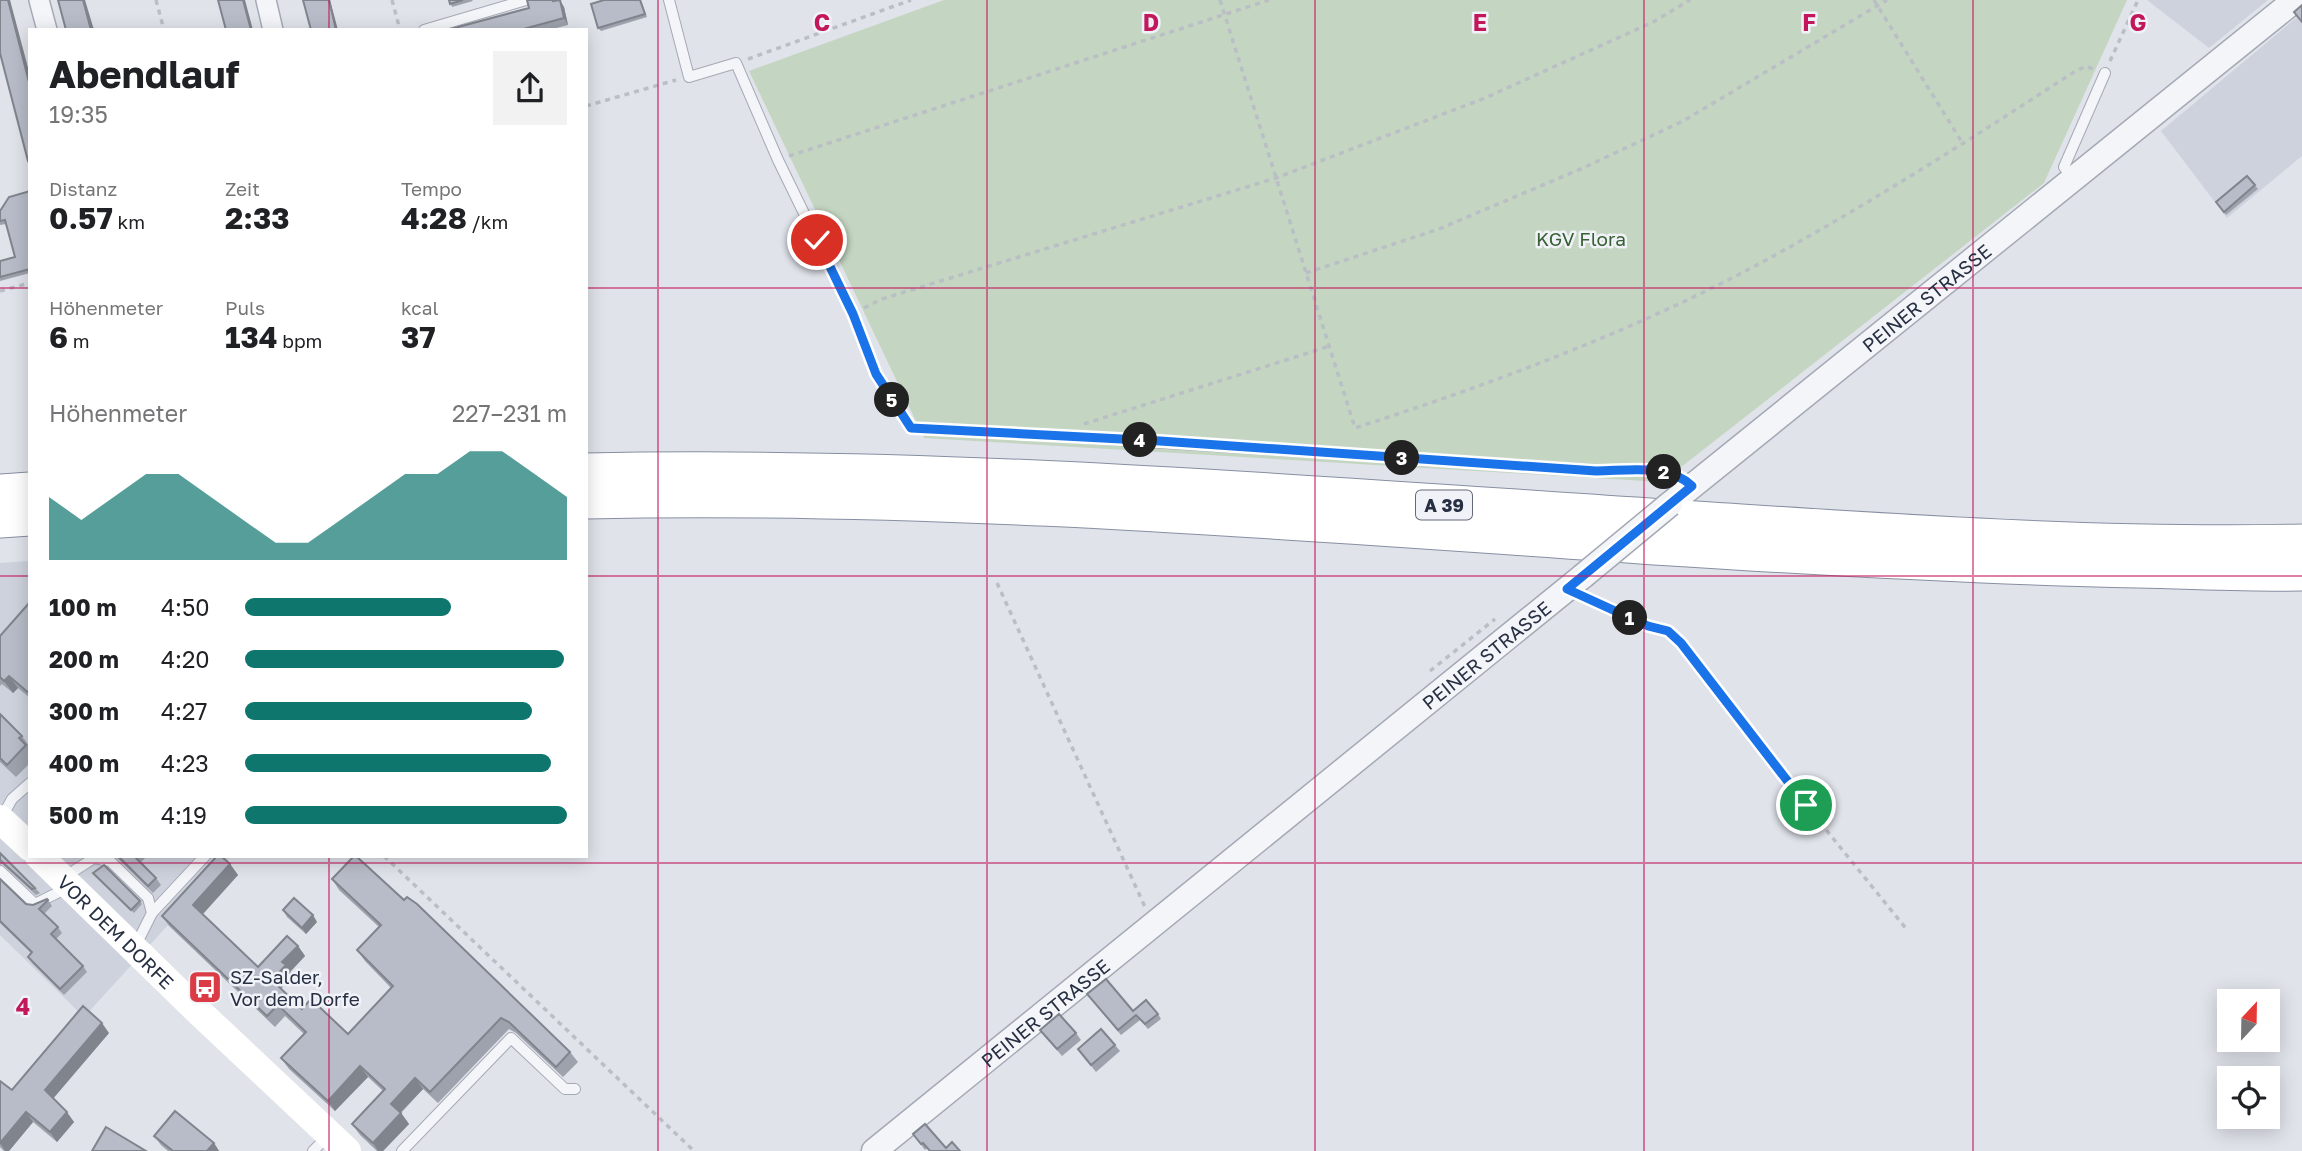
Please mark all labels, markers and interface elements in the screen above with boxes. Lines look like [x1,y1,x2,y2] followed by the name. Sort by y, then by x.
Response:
[814,8,830,36] text: C
[1143,8,1159,36] text: D
[1473,8,1487,36] text: E
[1802,8,1816,36] text: F
[2130,8,2146,36] text: G
[49,51,239,96] text: Abendlauf
[493,51,567,125] button: share
[49,100,108,128] text: 19:35
[49,177,117,200] text: Distanz
[225,177,260,200] text: Zeit
[401,177,462,200] text: Tempo
[49,200,113,236] text: 0.57
[225,200,290,236] text: 2:33
[401,200,467,236] text: 4:28
[113,210,145,233] text: km
[467,210,508,233] text: /km
[787,210,847,270] pin
[798,221,836,259] icon: check
[1536,227,1626,250] park label: KGV Flora
[1857,239,1995,356] street label: PEINER STRASSE
[49,296,163,319] text: Höhenmeter
[225,296,265,319] text: Puls
[401,296,439,319] text: kcal
[49,319,68,355] text: 6
[225,319,278,355] text: 134
[401,319,436,355] text: 37
[68,329,90,352] text: m
[278,329,322,352] text: bpm
[874,382,910,418] pin: 5
[886,388,897,411] text: 5
[49,399,187,427] text: Höhenmeter
[452,399,567,427] text: 227–231 m
[1122,422,1158,458] pin: 4
[1134,428,1145,451] text: 4
[1384,440,1420,476] pin: 3
[1396,446,1407,469] text: 3
[1646,454,1682,490] pin: 2
[1658,460,1669,483] text: 2
[1416,490,1472,520] road number: A 39
[49,593,117,621] text: 100 m
[161,593,210,621] text: 4:50
[1417,596,1555,714] street label: PEINER STRASSE
[1612,600,1648,636] pin: 1
[1625,606,1634,629] text: 1
[49,645,119,673] text: 200 m
[161,645,210,673] text: 4:20
[49,697,119,725] text: 300 m
[161,697,207,725] text: 4:27
[49,749,119,777] text: 400 m
[161,749,209,777] text: 4:23
[1776,775,1836,835] pin
[1787,786,1825,824] icon: arrive
[49,801,119,829] text: 500 m
[161,801,207,829] text: 4:19
[53,870,179,993] street label: VOR DEM DORFE
[976,953,1114,1071] street label: PEINER STRASSE
[230,965,360,1010] place label: SZ-Salder, Vor dem Dorfe
[186,968,224,1006] bus stop icon: SZ-Salder, Vor dem Dorfe
[2217,989,2280,1052] north arrow
[2217,989,2280,1129] map controls
[16,992,30,1020] text: 4
[2217,1066,2280,1129] button: locate

